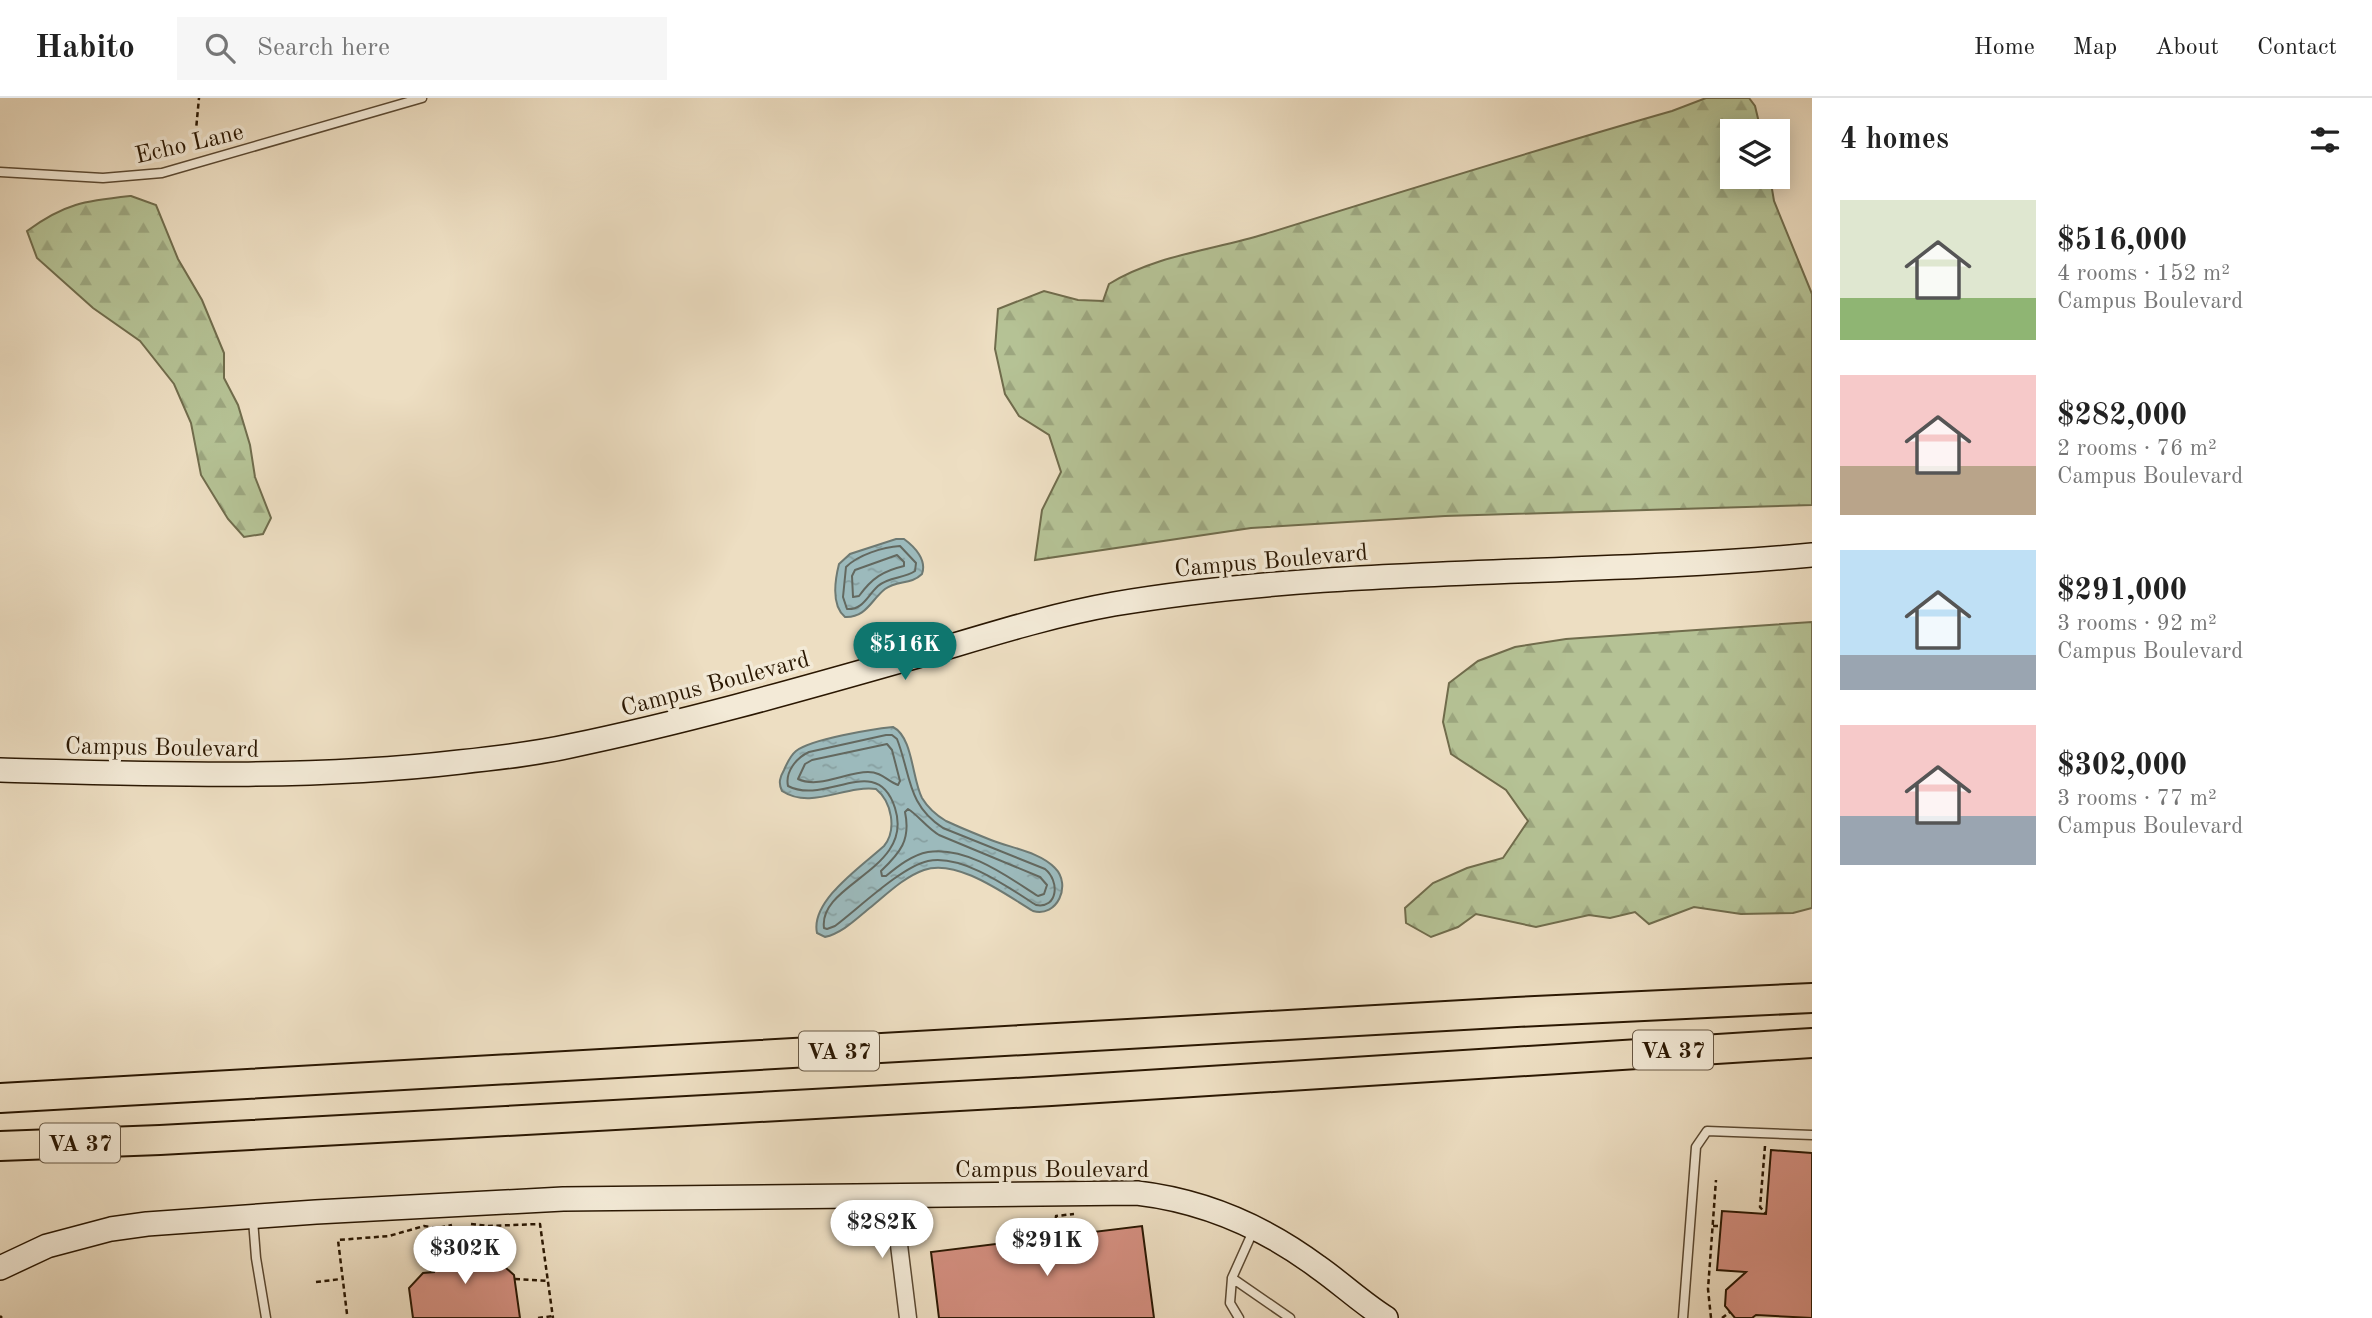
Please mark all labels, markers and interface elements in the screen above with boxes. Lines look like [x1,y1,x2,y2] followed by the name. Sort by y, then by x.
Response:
[177,17,667,80] search box
[201,29,239,67] icon: search
[35,32,135,65] text: Habito
[257,35,390,61] text: Search here
[1974,36,2035,60] text: Home
[2073,36,2117,60] text: Map
[2155,36,2219,60] text: About
[2257,36,2337,60] text: Contact
[1720,119,1790,189] map controls
[1720,119,1790,189] button: layers
[133,121,246,169] street label: Echo Lane
[2306,121,2344,159] icon: filters
[1840,125,1949,155] text: 4 homes
[2057,226,2187,256] text: $516,000
[1896,228,1980,312] icon: home
[2057,262,2230,285] text: 4 rooms · 152 m²
[2057,290,2243,313] text: Campus Boulevard
[2057,401,2187,431] text: $282,000
[1896,403,1980,487] icon: home
[2057,437,2217,460] text: 2 rooms · 76 m²
[2057,465,2243,488] text: Campus Boulevard
[1173,542,1369,582] street label: Campus Boulevard
[2057,576,2187,606] text: $291,000
[1896,578,1980,662] icon: home
[2057,612,2217,635] text: 3 rooms · 92 m²
[856,622,954,682] pin: $516K
[869,633,941,656] text: $516K
[2057,640,2243,663] text: Campus Boulevard
[619,648,812,722] street label: Campus Boulevard
[65,735,259,763] street label: Campus Boulevard
[2057,751,2187,781] text: $302,000
[1896,753,1980,837] icon: home
[2057,787,2217,810] text: 3 rooms · 77 m²
[2057,815,2243,838] text: Campus Boulevard
[1633,1030,1713,1070] road number: VA 37
[799,1032,879,1070] road number: VA 37
[40,1124,120,1162] road number: VA 37
[955,1159,1149,1183] street label: Campus Boulevard
[833,1200,931,1260] pin: $282K
[846,1211,918,1234] text: $282K
[998,1218,1096,1278] pin: $291K
[416,1226,514,1286] pin: $302K
[1011,1229,1083,1252] text: $291K
[429,1237,501,1260] text: $302K

